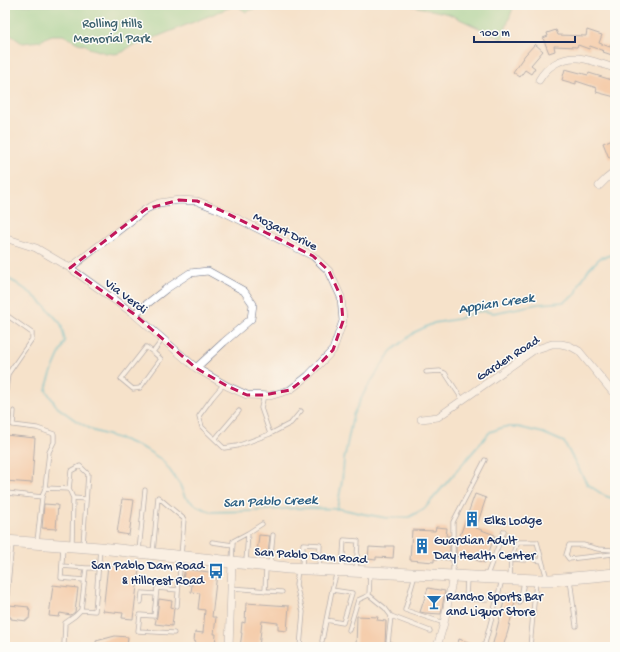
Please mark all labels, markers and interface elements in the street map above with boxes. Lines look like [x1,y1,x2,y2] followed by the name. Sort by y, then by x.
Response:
[73,17,152,47] park label: Rolling Hills Memorial Park
[474,18,575,44] scale bar
[479,27,510,41] text: 100 m
[250,210,320,255] street label: Mozart Drive
[100,276,150,318] street label: Via Verdi
[457,290,537,319] water label: Appian Creek
[474,332,544,385] street label: Garden Road
[223,492,319,513] water label: San Pablo Creek
[463,510,481,528] building icon: Elks Lodge
[484,514,542,529] place label: Elks Lodge
[433,534,537,564] place label: Guardian Adult Day Health Center
[413,537,431,555] building icon: Guardian Adult Day Health Center
[254,545,369,568] street label: San Pablo Dam Road
[91,559,205,589] place label: San Pablo Dam Road & Hillcrest Road
[207,562,225,580] bus stop icon: San Pablo Dam Road & Hillcrest Road
[446,590,544,620] place label: Rancho Sports Bar and Liquor Store
[425,593,443,611] bar icon: Rancho Sports Bar and Liquor Store

